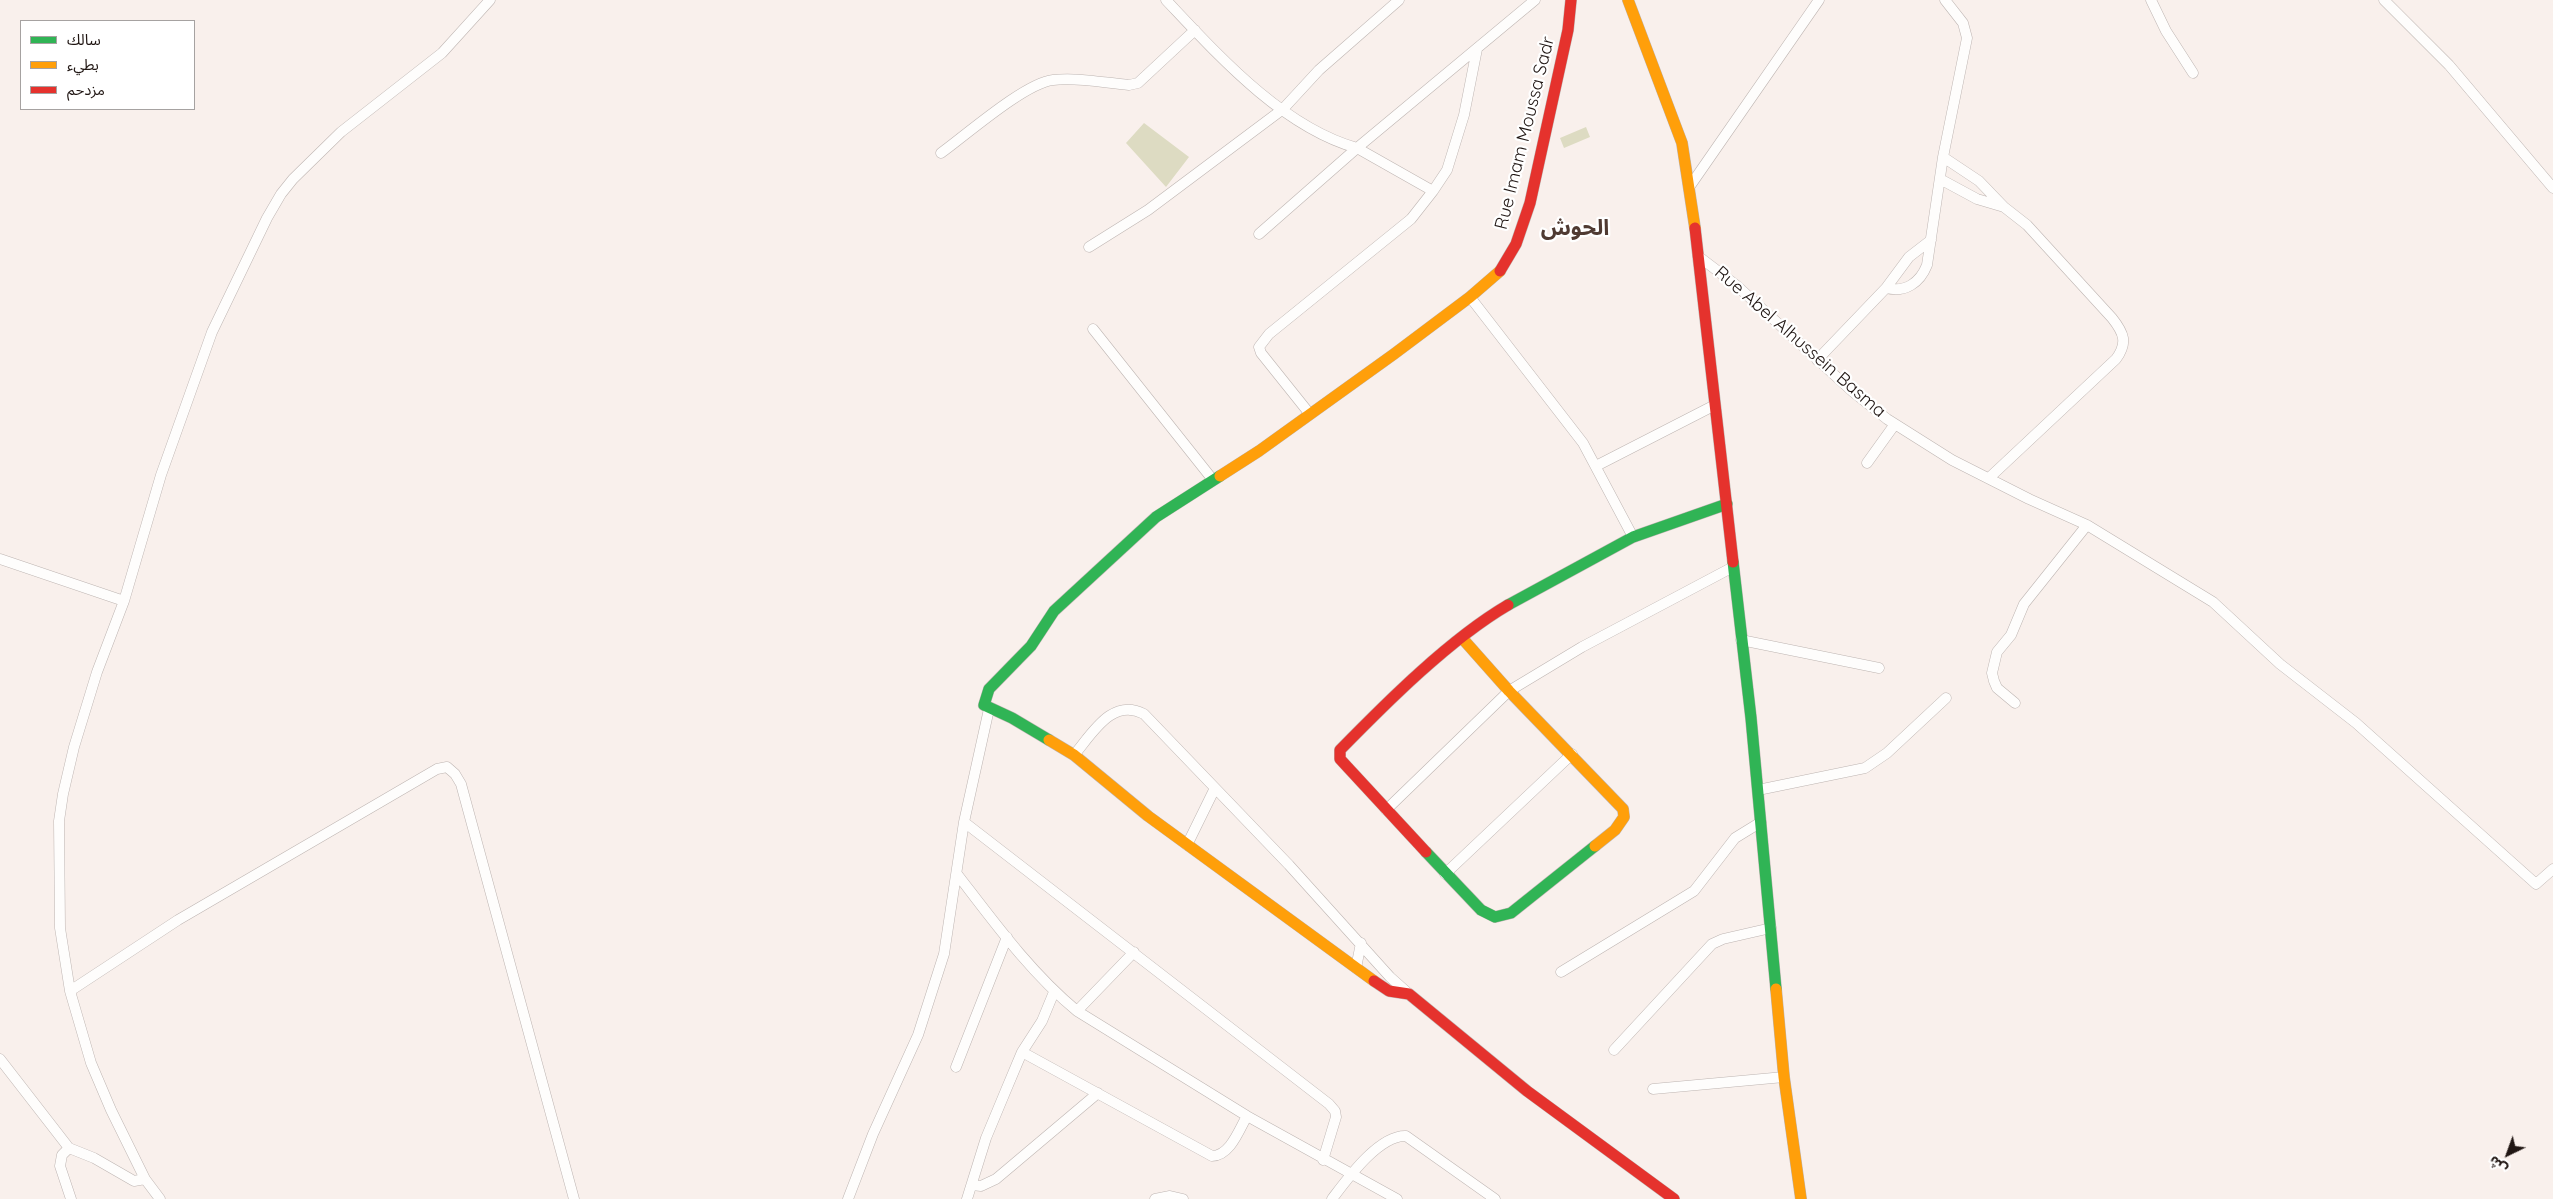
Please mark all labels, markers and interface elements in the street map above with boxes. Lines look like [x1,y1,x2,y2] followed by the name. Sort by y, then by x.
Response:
[20,20,195,110] legend
[67,30,101,49] text: سالك
[1491,34,1559,232] street label: Rue Imam Moussa Sadr
[67,55,99,74] text: بطيء
[67,80,105,99] text: مزدحم
[1541,215,1609,241] district label: الحوش
[1710,262,1890,422] street label: Rue Abel Alhussein Basma
[2483,1129,2533,1179] north arrow
[2485,1152,2511,1178] text: ش

